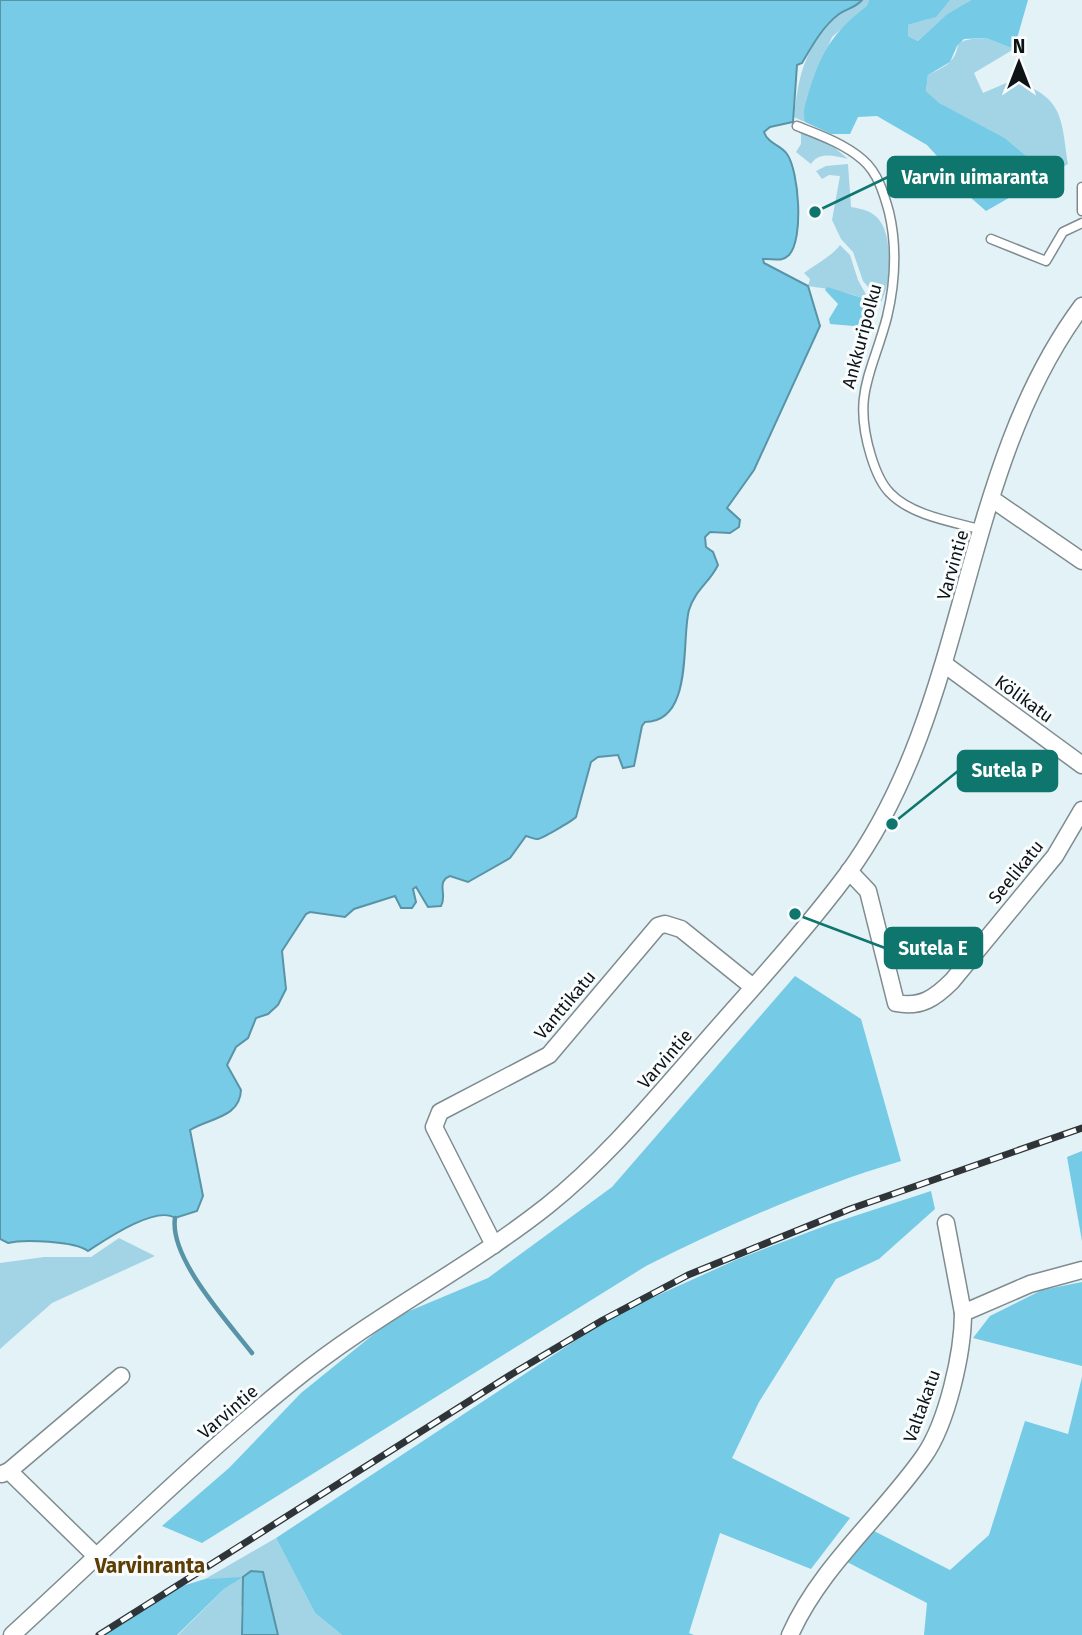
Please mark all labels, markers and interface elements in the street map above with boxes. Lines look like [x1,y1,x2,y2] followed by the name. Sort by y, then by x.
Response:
[984,28,1054,98] north arrow
[1013,35,1025,58] text: N
[888,157,1063,197] callout: Varvin uimaranta
[900,166,1049,189] text: Varvin uimaranta
[837,281,887,391] street label: Ankkuripolku
[933,527,973,603] street label: Varvintie
[990,670,1058,728] street label: Kölikatu
[958,751,1057,791] callout: Sutela P
[971,759,1043,782] text: Sutela P
[984,836,1048,908] street label: Seelikatu
[885,928,982,968] callout: Sutela E
[898,937,968,960] text: Sutela E
[530,966,600,1044] street label: Vanttikatu
[633,1025,697,1093] street label: Varvintie
[899,1367,945,1445] street label: Valtakatu
[194,1380,262,1444] street label: Varvintie
[94,1553,205,1579] district label: Varvinranta

